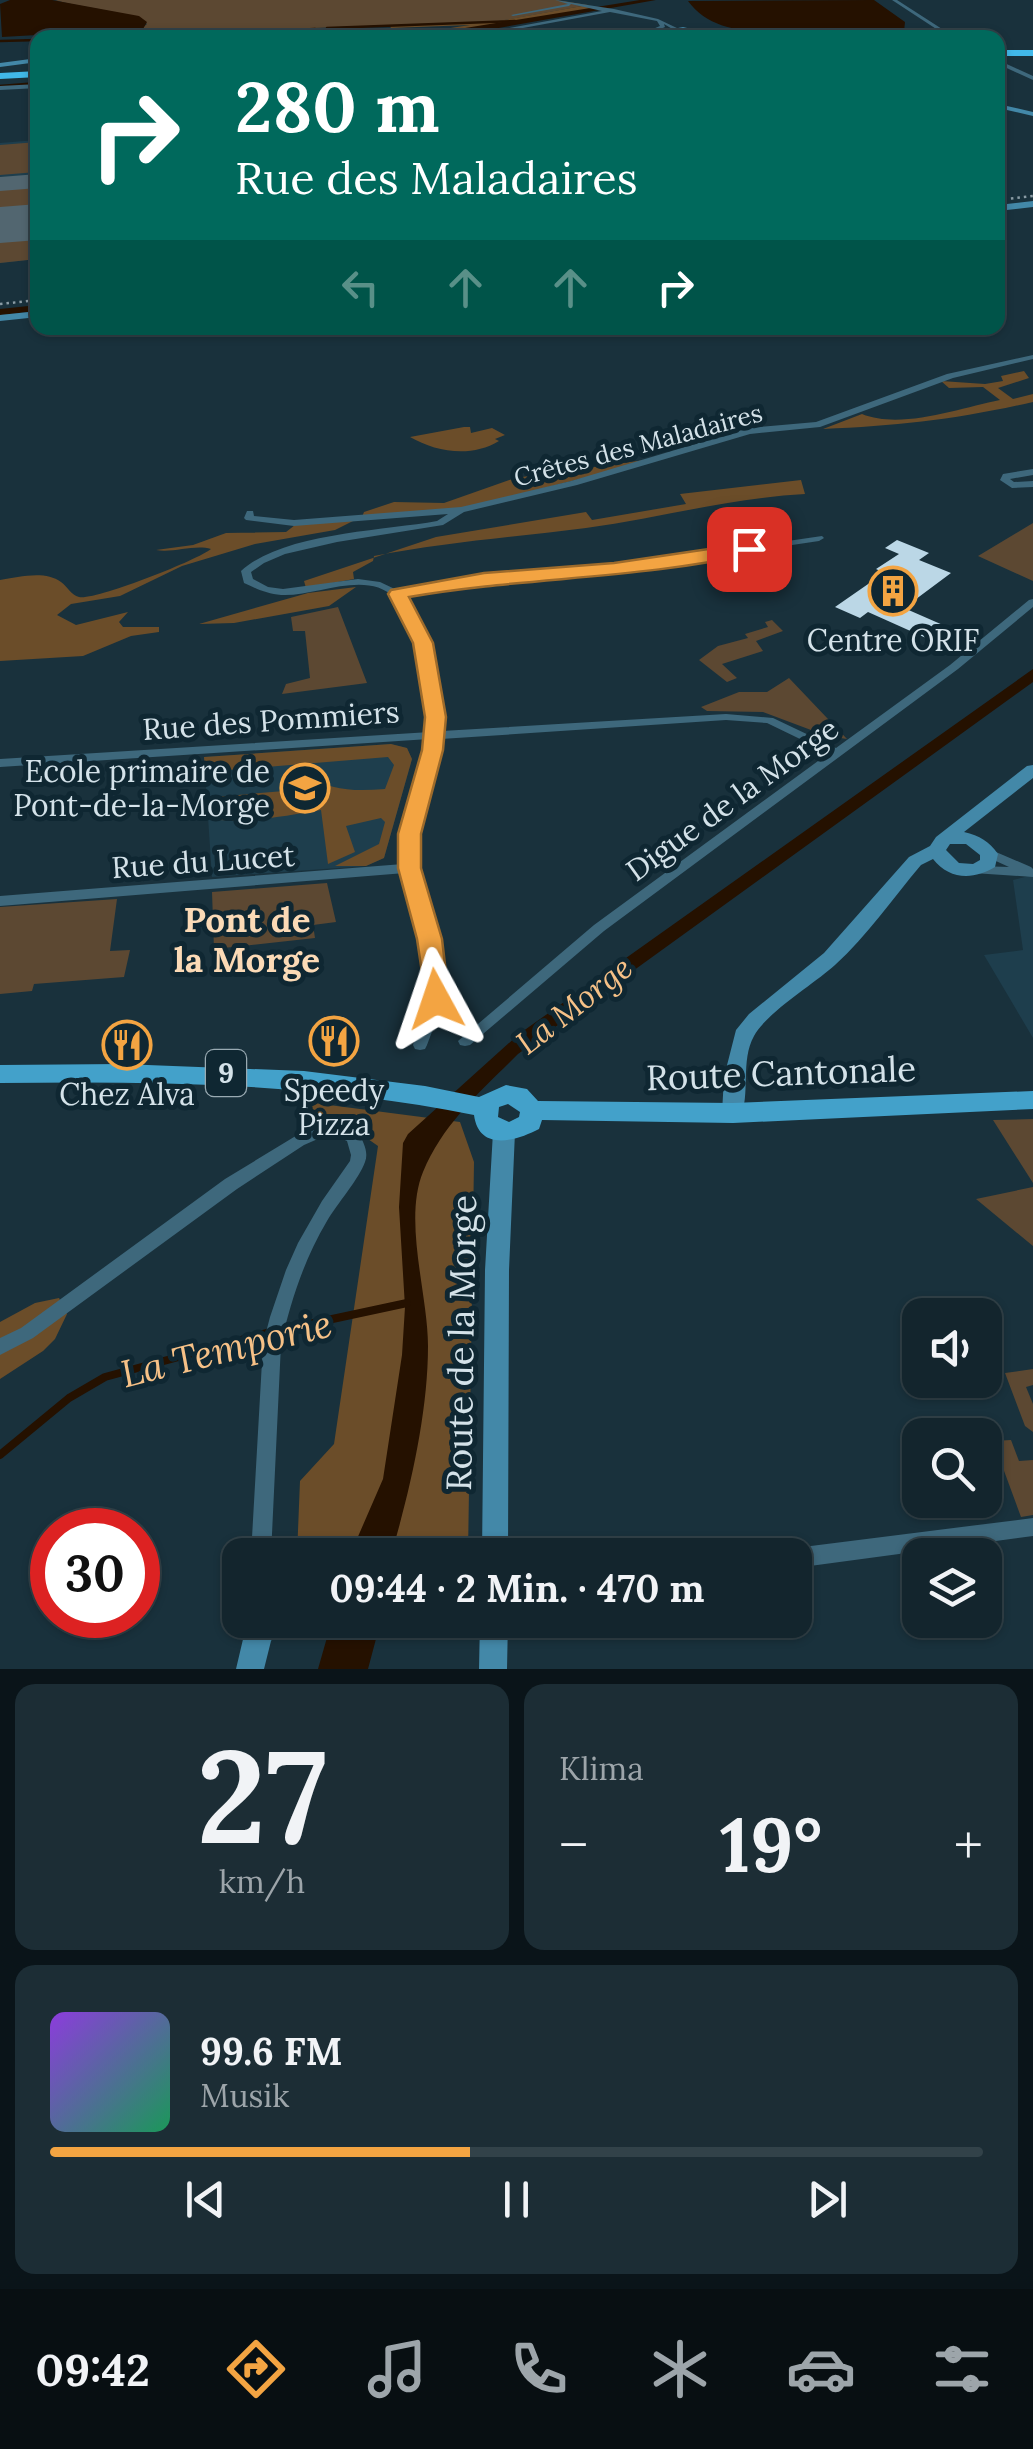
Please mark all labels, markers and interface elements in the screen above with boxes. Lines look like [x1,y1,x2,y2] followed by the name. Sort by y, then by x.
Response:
[235,62,440,151] text: 280 m
[70,70,200,200] icon: right
[235,149,637,206] text: Rue des Maladaires
[333,260,388,315] icon: left
[438,260,493,315] icon: ahead
[543,260,598,315] icon: ahead
[648,260,703,315] icon: right
[510,396,766,494] street label: Crêtes des Maladaires
[707,507,792,592] pin
[722,522,777,577] icon: arrive
[867,565,919,617] building icon: Centre ORIF
[807,621,979,659] place label: Centre ORIF
[141,692,401,748] street label: Rue des Pommiers
[618,709,846,890] street label: Digue de la Morge
[13,752,270,825] place label: Ecole primaire de Pont-de-la-Morge
[279,762,331,814] school or university icon: Ecole primaire de Pont-de-la-Morge
[110,836,296,886] street label: Rue du Lucet
[174,897,320,982] district label: Pont de la Morge
[384,947,488,1051] position arrow
[508,947,640,1063] water label: La Morge
[308,1015,360,1067] restaurant icon: Speedy Pizza
[101,1019,153,1071] restaurant icon: Chez Alva
[645,1046,917,1100] street label: Route Cantonale
[206,1050,246,1096] road number: 9
[284,1071,384,1143] place label: Speedy Pizza
[59,1075,195,1113] place label: Chez Alva
[436,1195,486,1491] street label: Route de la Morge
[902,1298,1002,1638] map controls
[902,1298,1002,1398] button: sound
[116,1299,336,1397] water label: La Temporie
[902,1418,1002,1518] button: search
[30,1508,160,1638] speed limit sign: 30
[902,1538,1002,1638] button: layers
[330,1564,704,1612] text: 09:44 · 2 Min. · 470 m
[197,1712,327,1879] text: 27
[559,1748,644,1789] text: Klima
[720,1797,822,1893] text: 19°
[559,1810,588,1880] text: −
[954,1810,983,1880] text: +
[219,1861,305,1902] text: km/h
[200,2027,343,2075] text: 99.6 FM
[200,2075,289,2116] text: Musik
[178,2172,233,2227] icon: previous
[489,2172,544,2227] icon: pause
[800,2172,855,2227] icon: next
[221,2334,291,2404] icon: directions
[362,2334,432,2404] icon: music
[504,2334,574,2404] icon: phone
[645,2334,715,2404] icon: climate
[786,2334,856,2404] icon: car
[927,2334,997,2404] icon: filters
[36,2341,150,2398] text: 09:42

